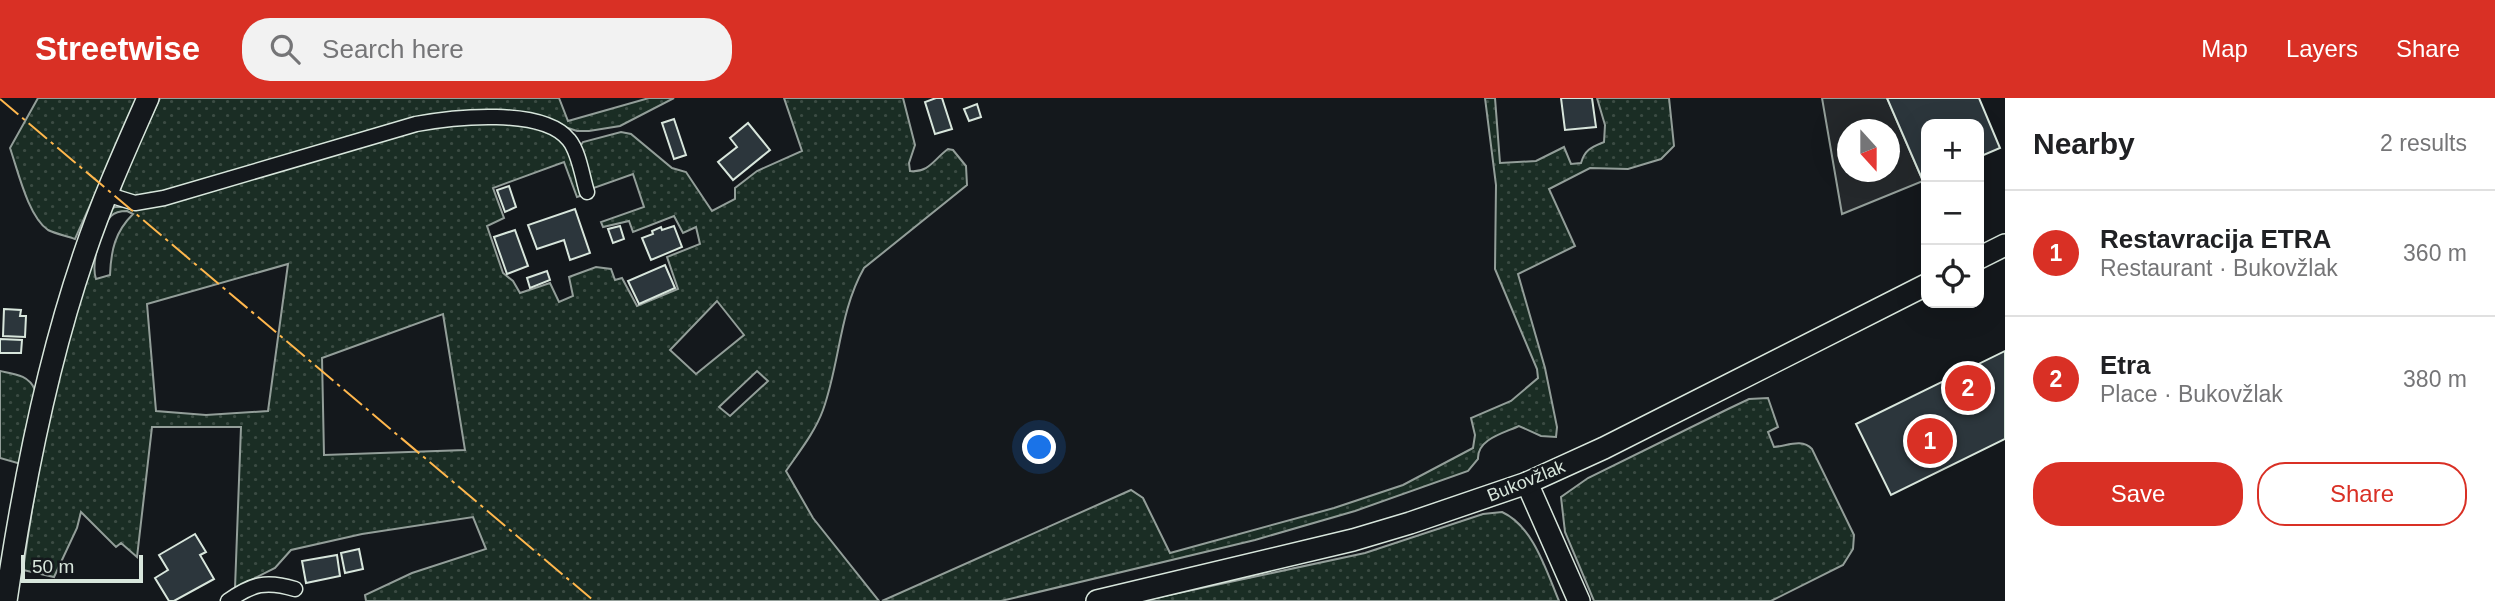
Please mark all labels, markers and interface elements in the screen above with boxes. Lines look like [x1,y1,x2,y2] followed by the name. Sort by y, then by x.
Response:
[242,18,732,81] search box
[35,30,200,67] text: Streetwise
[266,30,304,68] icon: search
[322,34,464,64] text: Search here
[2201,35,2248,62] text: Map
[2286,35,2358,62] text: Layers
[2396,35,2460,62] text: Share
[1837,119,1900,182] north arrow
[1921,119,1984,308] map controls
[1921,119,1984,182] button: +
[2033,127,2135,160] text: Nearby
[2380,130,2467,156] text: 2 results
[1921,182,1984,245] button: −
[2100,224,2331,254] text: Restavracija ETRA
[2050,240,2062,266] text: 1
[2403,240,2467,266] text: 360 m
[1921,245,1984,308] button: locate
[2100,255,2338,281] text: Restaurant · Bukovžlak
[2100,350,2151,380] text: Etra
[1945,362,1991,414] pin: 2
[2050,366,2062,392] text: 2
[2403,366,2467,392] text: 380 m
[2100,381,2283,407] text: Place · Bukovžlak
[1907,415,1953,467] pin: 1
[1022,430,1056,464] your location
[1484,456,1569,506] street label: Bukovžlak
[2033,462,2243,526] button: Save
[2257,462,2467,526] button: Share
[21,552,144,584] scale bar
[32,556,74,577] text: 50 m

